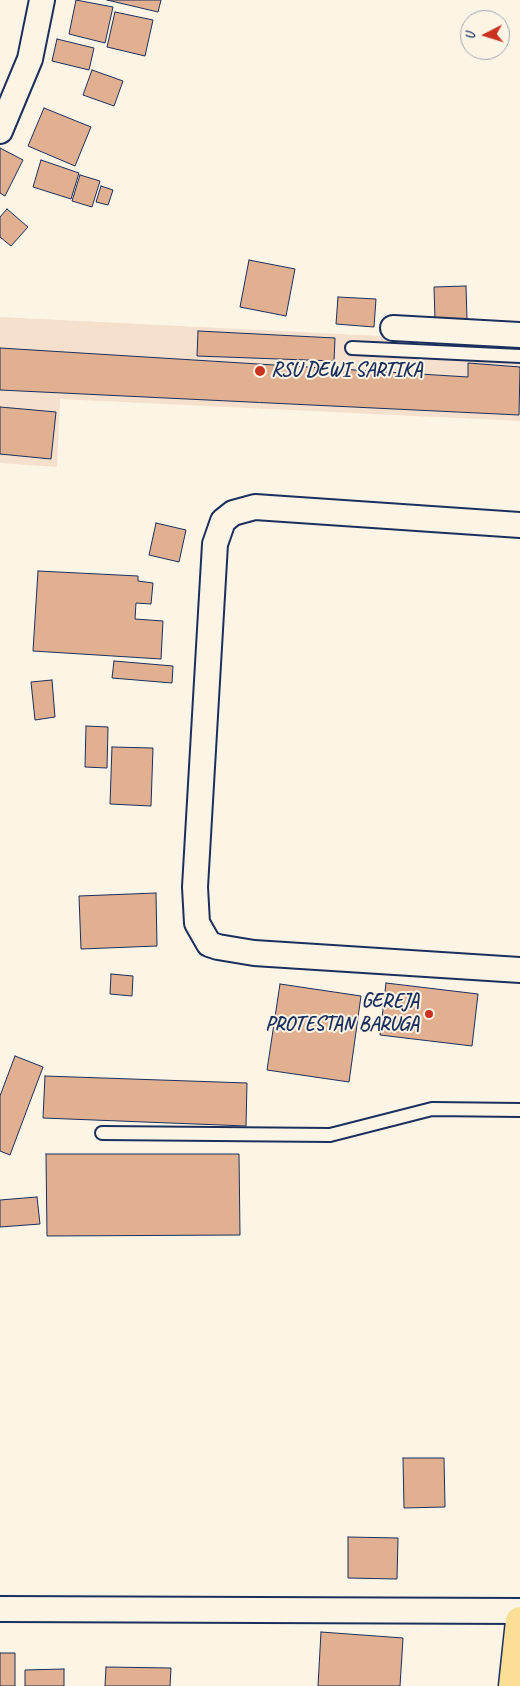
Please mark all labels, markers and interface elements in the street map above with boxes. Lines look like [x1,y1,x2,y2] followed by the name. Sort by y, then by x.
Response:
[460,10,510,60] north arrow
[462,32,479,40] text: U
[271,359,422,383] place label: RSU DEWI SARTIKA
[253,364,267,378] marker: RSU DEWI SARTIKA
[265,990,419,1037] place label: GEREJA PROTESTAN BARUGA
[423,1008,435,1020] marker: GEREJA PROTESTAN BARUGA

